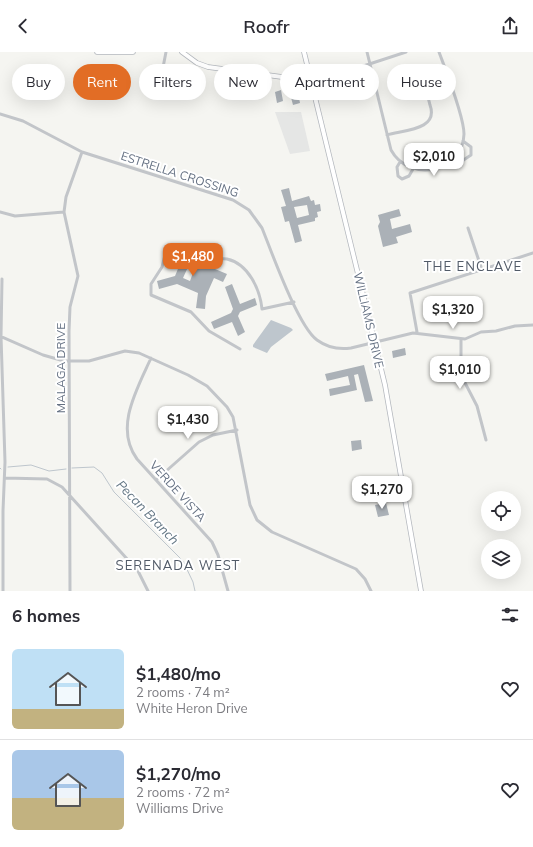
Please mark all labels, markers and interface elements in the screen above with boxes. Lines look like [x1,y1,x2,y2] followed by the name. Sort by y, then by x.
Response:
[12,15,34,37] icon: back
[243,15,290,38] text: Roofr
[499,15,521,37] icon: share
[12,64,65,100] chip: Buy
[73,64,131,100] chip: Rent
[139,64,206,100] chip: Filters
[214,64,272,100] chip: New
[280,64,379,100] chip: Apartment
[387,64,456,100] chip: House
[401,143,467,177] pin: $2,010
[119,148,241,200] street label: ESTRELLA CROSSING
[413,148,455,164] text: $2,010
[160,243,226,277] pin: $1,480
[172,248,214,264] text: $1,480
[424,258,522,274] district label: THE ENCLAVE
[351,270,387,370] street label: WILLIAMS DRIVE
[420,296,486,330] pin: $1,320
[432,301,474,317] text: $1,320
[53,323,68,413] street label: MALAGA DRIVE
[427,356,493,390] pin: $1,010
[439,361,481,377] text: $1,010
[155,406,221,440] pin: $1,430
[167,411,209,427] text: $1,430
[147,457,209,525] street label: VERDE VISTA
[113,476,183,548] water label: Pecan Branch
[349,476,415,510] pin: $1,270
[361,481,403,497] text: $1,270
[481,491,521,579] map controls
[481,491,521,531] button: locate
[481,539,521,579] button: layers
[116,557,240,573] district label: SERENADA WEST
[499,604,521,626] icon: filters
[12,605,80,626] text: 6 homes
[136,663,221,684] text: $1,480/mo
[44,665,92,713] icon: home
[499,678,521,700] icon: heart
[136,684,230,700] text: 2 rooms · 74 m²
[136,700,248,716] text: White Heron Drive
[136,763,221,784] text: $1,270/mo
[44,766,92,814] icon: home
[499,779,521,801] icon: heart
[136,784,230,800] text: 2 rooms · 72 m²
[136,800,223,816] text: Williams Drive

